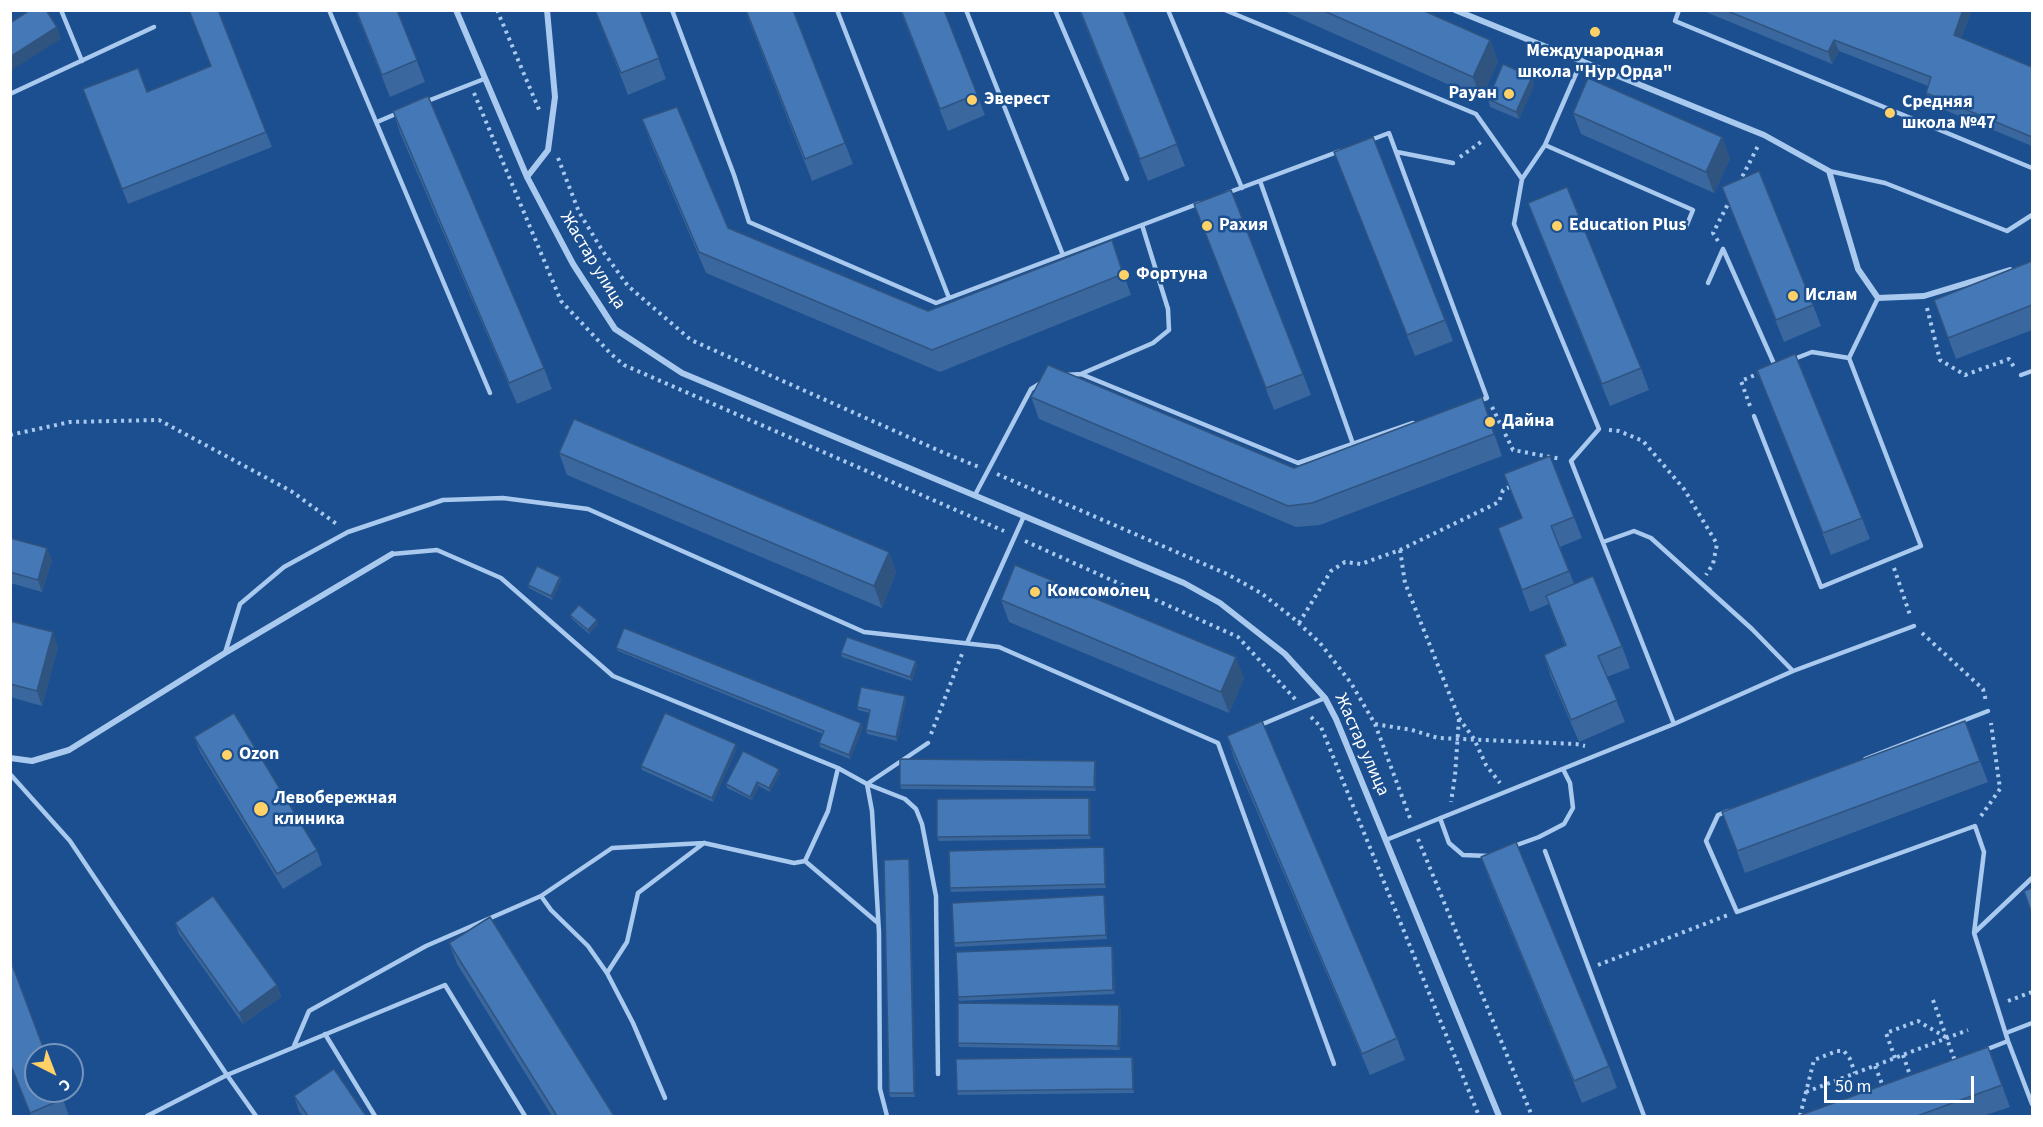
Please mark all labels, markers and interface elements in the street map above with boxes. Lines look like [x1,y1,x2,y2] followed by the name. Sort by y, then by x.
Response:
[1588,25,1602,39] marker: Международная школа "Нур Орда"
[1518,41,1672,84] place label: Международная школа "Нур Орда"
[1448,83,1497,105] place label: Рауан
[1502,87,1516,101] marker: Рауан
[984,89,1050,111] place label: Эверест
[1902,92,1996,134] place label: Средняя школа №47
[965,93,979,107] marker: Эверест
[1883,106,1897,120] marker: Средняя школа №47
[554,208,630,314] street label: Жастар улица
[1219,215,1268,237] place label: Рахия
[1569,215,1686,237] place label: Education Plus
[1200,219,1214,233] marker: Рахия
[1550,219,1564,233] marker: Education Plus
[1136,264,1208,286] place label: Фортуна
[1117,268,1131,282] marker: Фортуна
[1805,285,1857,307] place label: Ислам
[1786,289,1800,303] marker: Ислам
[1502,411,1554,433] place label: Дайна
[1483,415,1497,429] marker: Дайна
[1047,581,1150,603] place label: Комсомолец
[1028,585,1042,599] marker: Комсомолец
[1329,690,1393,800] street label: Жастар улица
[239,744,279,766] place label: Ozon
[220,748,234,762] marker: Ozon
[274,788,397,830] place label: Левобережная клиника
[252,800,270,818] marker: Левобережная клиника
[24,1043,84,1103] north arrow
[1827,1064,1977,1102] scale bar
[54,1074,76,1096] text: С
[1835,1074,1871,1099] text: 50 m

